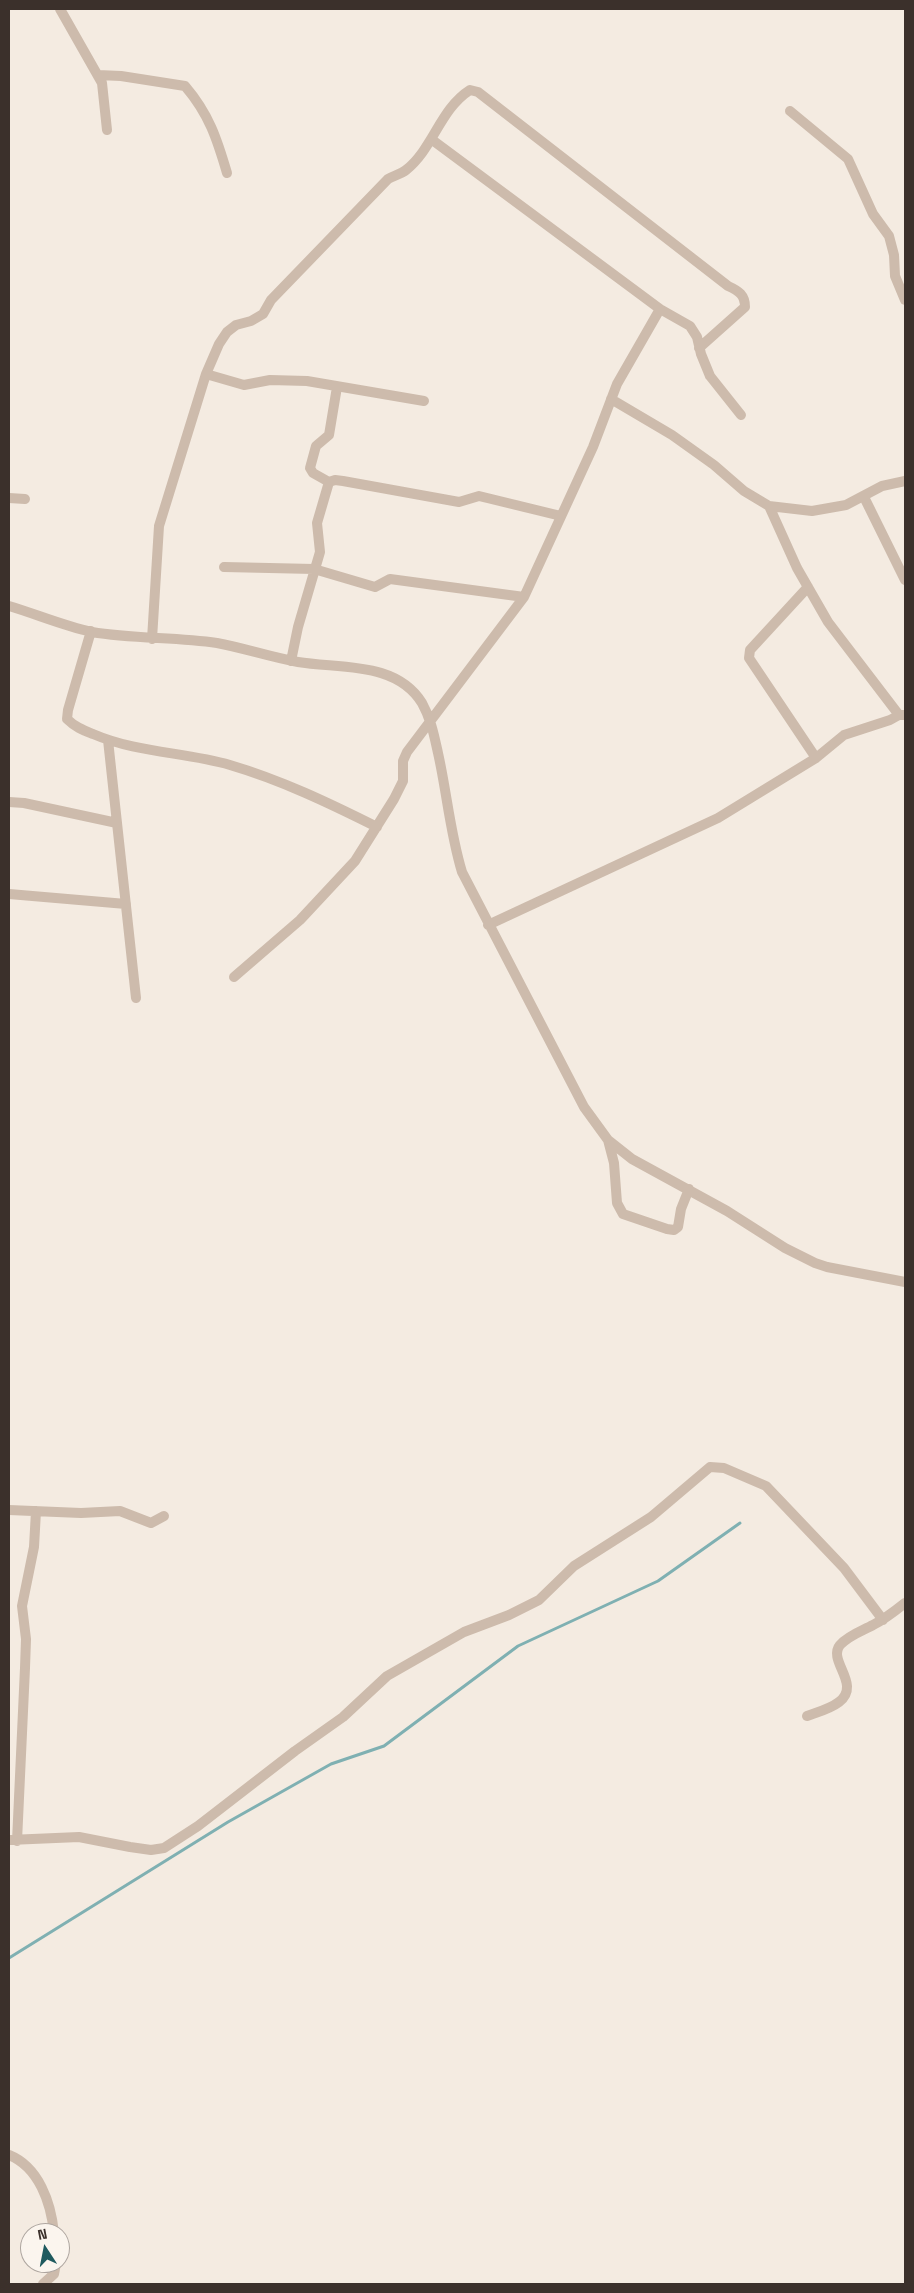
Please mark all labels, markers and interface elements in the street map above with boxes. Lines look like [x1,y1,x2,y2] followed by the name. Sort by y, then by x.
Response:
[20,2223,70,2273] north arrow
[36,2225,49,2244] text: N

